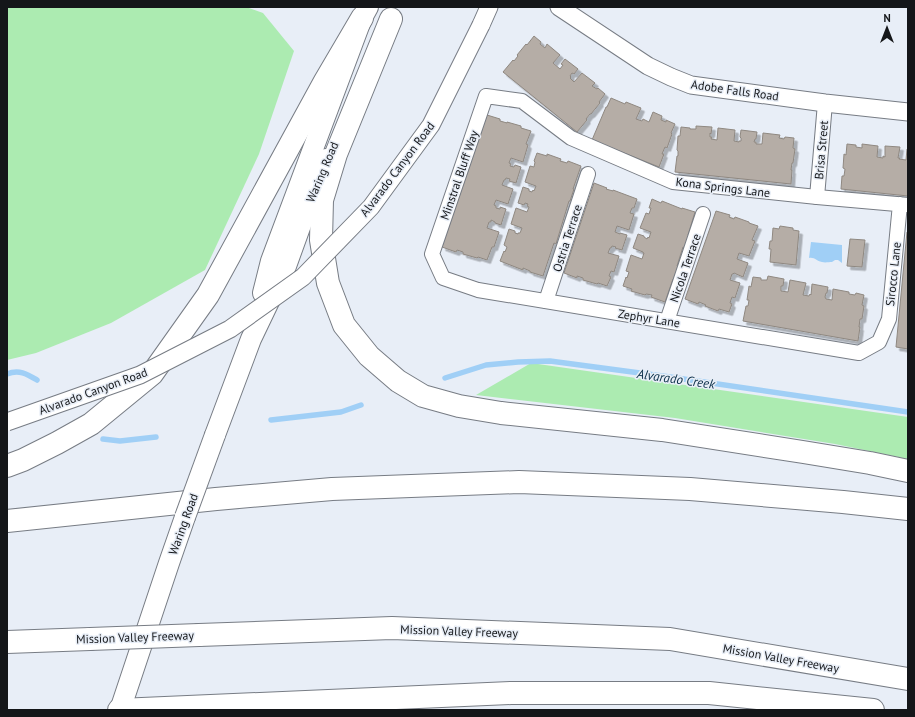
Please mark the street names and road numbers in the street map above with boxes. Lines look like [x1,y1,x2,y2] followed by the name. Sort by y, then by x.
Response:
[690,76,780,104] street label: Adobe Falls Road
[357,119,437,219] street label: Alvarado Canyon Road
[811,120,831,180] street label: Brisa Street
[437,128,481,222] street label: Minstral Bluff Way
[303,139,341,205] street label: Waring Road
[675,174,771,200] street label: Kona Springs Lane
[549,202,585,274] street label: Ostria Terrace
[666,232,704,304] street label: Nicola Terrace
[882,241,904,307] street label: Sirocco Lane
[617,306,681,330] street label: Zephyr Lane
[37,364,149,418] street label: Alvarado Canyon Road
[165,491,201,557] street label: Waring Road
[400,621,519,641] street label: Mission Valley Freeway
[76,627,195,647] street label: Mission Valley Freeway
[722,640,841,676] street label: Mission Valley Freeway

